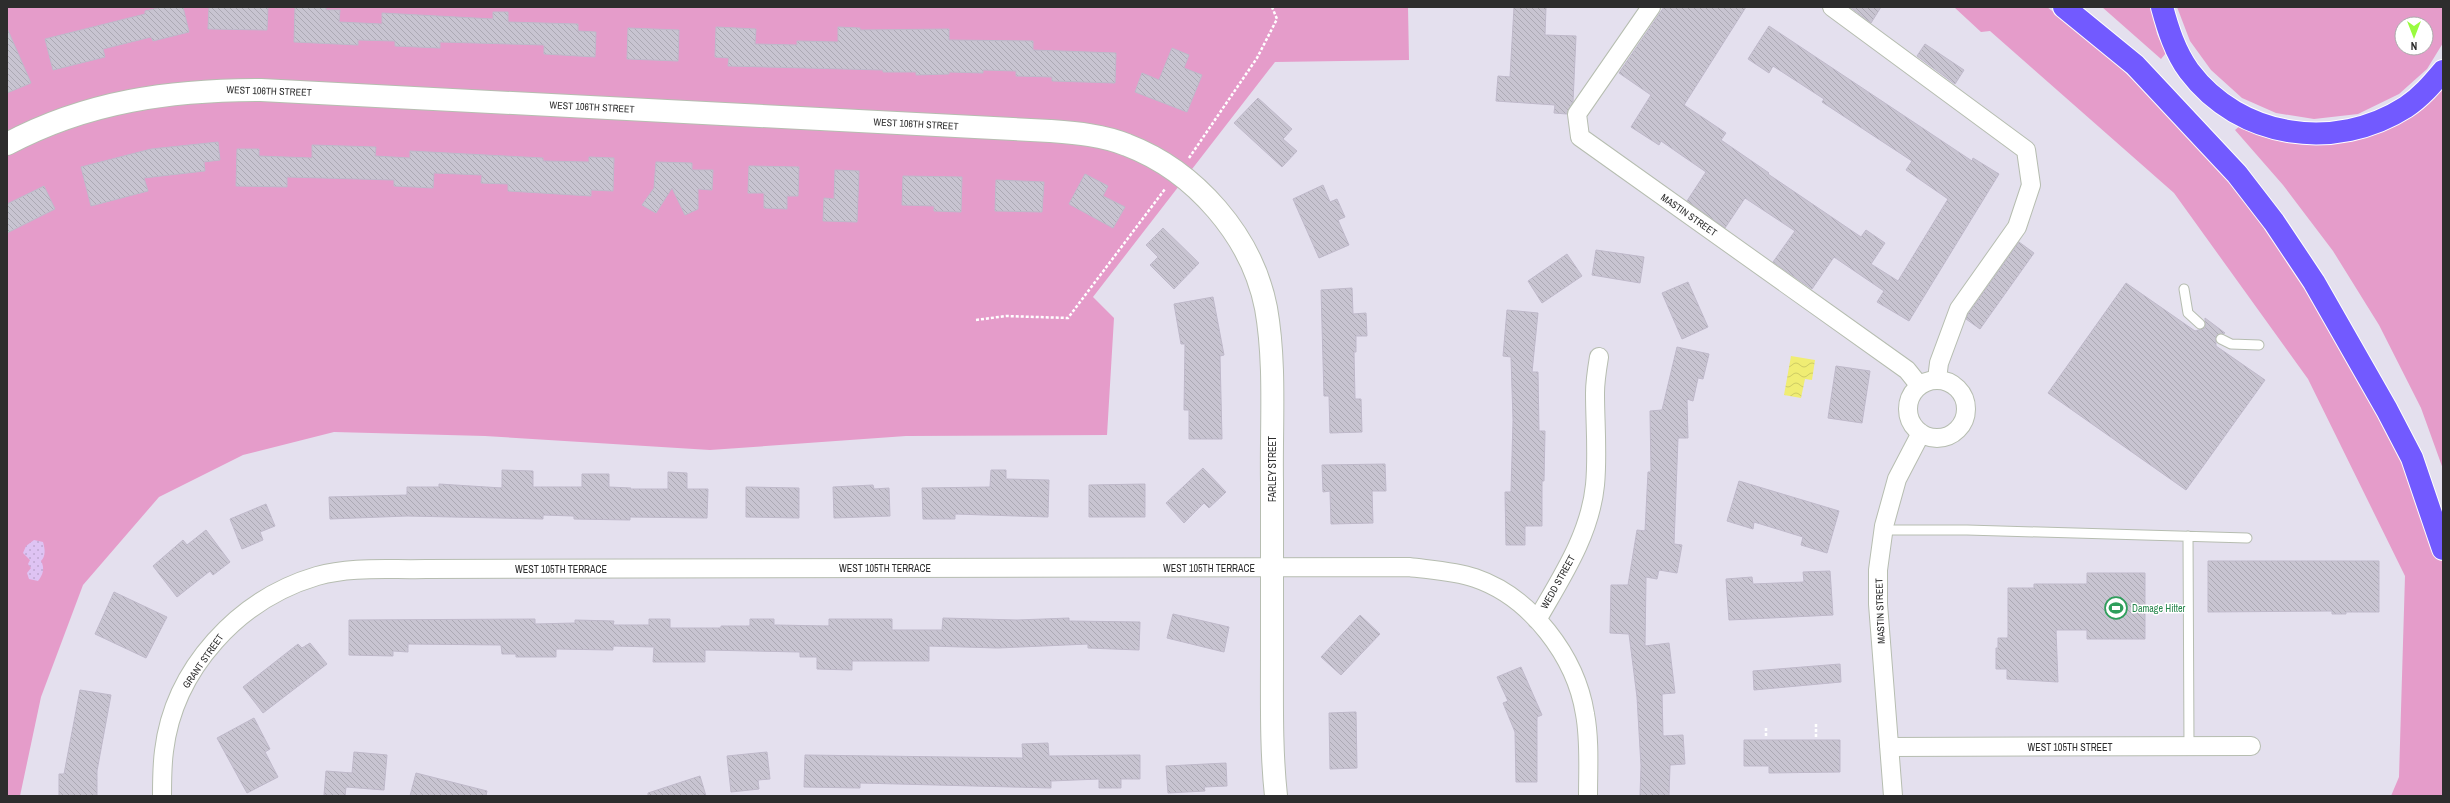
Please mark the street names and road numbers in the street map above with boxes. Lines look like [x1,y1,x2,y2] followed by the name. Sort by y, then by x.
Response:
[226,83,312,99] street label: WEST 106TH STREET
[549,98,635,116] street label: WEST 106TH STREET
[873,115,959,133] street label: WEST 106TH STREET
[1658,191,1720,239] street label: MASTIN STREET
[1266,436,1279,502] street label: FARLEY STREET
[1538,553,1578,611] street label: WEDD STREET
[839,562,931,575] street label: WEST 105TH TERRACE
[1163,562,1255,575] street label: WEST 105TH TERRACE
[515,563,607,576] street label: WEST 105TH TERRACE
[1872,578,1888,644] street label: MASTIN STREET
[180,631,226,691] street label: GRANT STREET
[2027,741,2113,754] street label: WEST 105TH STREET

